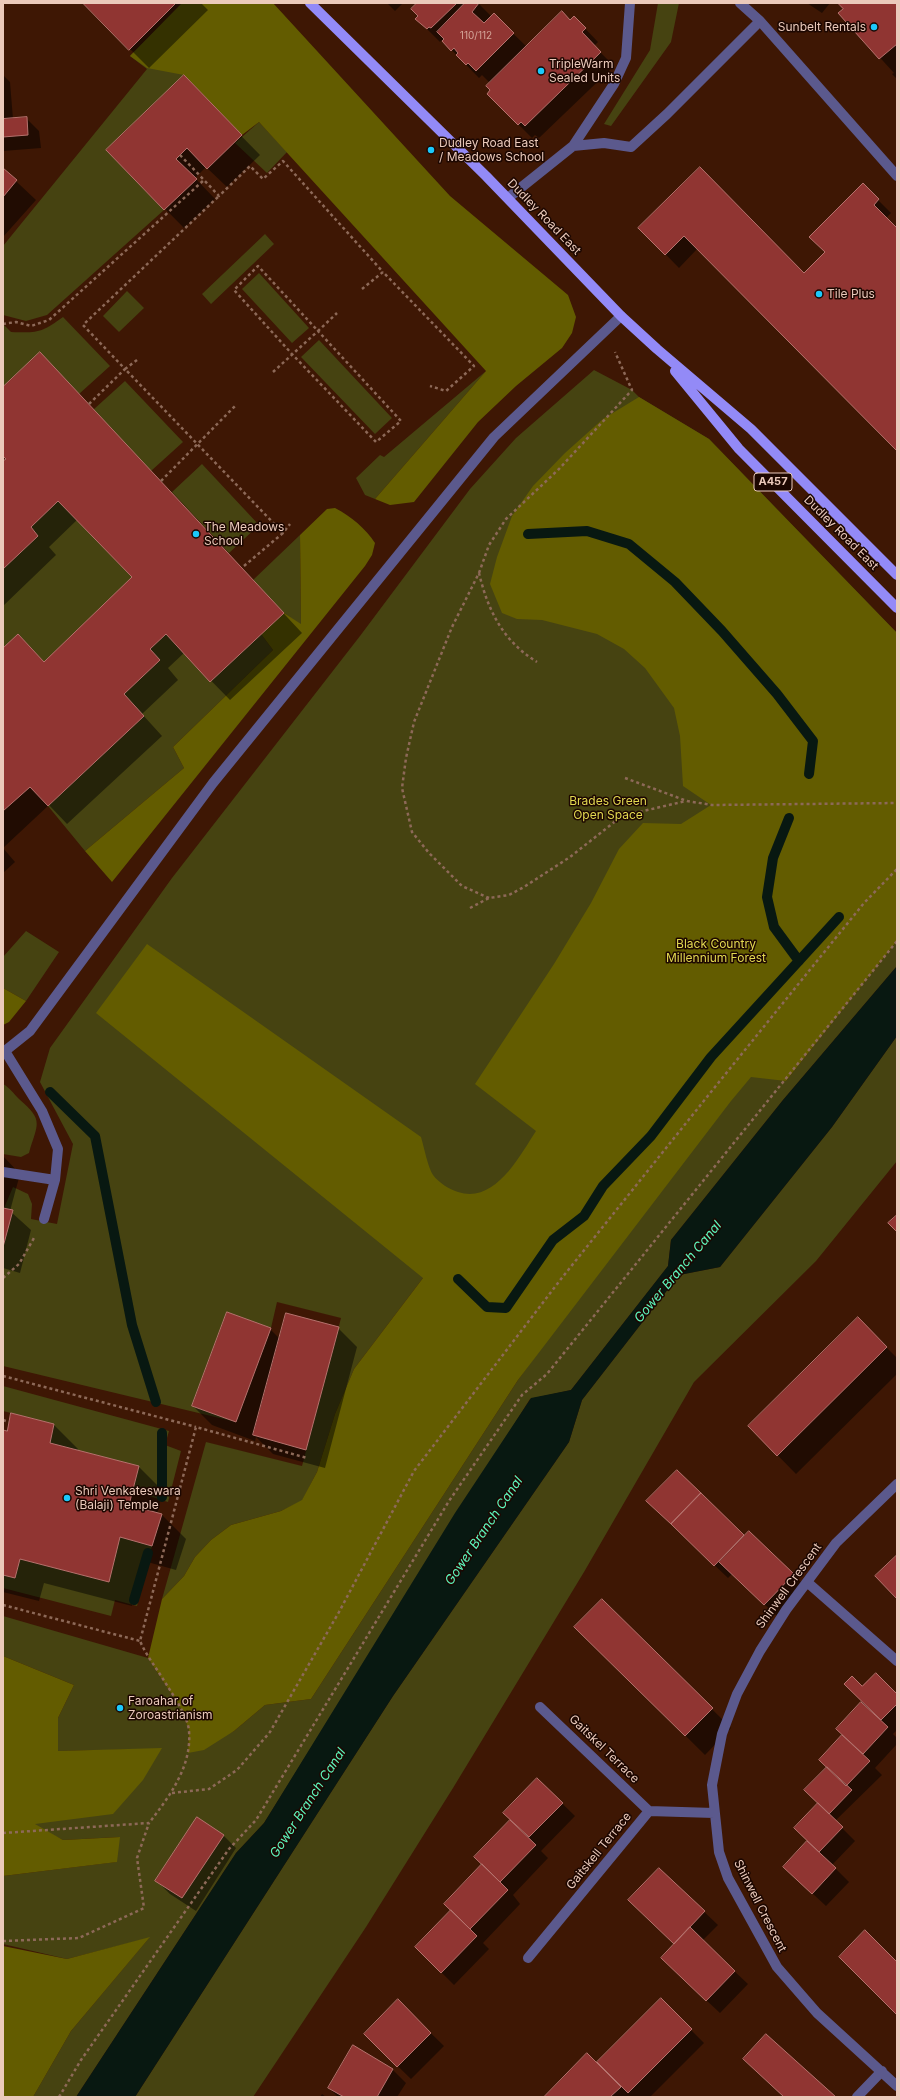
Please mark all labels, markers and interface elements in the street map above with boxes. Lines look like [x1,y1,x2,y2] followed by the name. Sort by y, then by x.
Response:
[778,20,866,34] place label: Sunbelt Rentals
[869,22,879,32] marker: Sunbelt Rentals
[460,30,492,42] house number: 110/112
[549,57,620,85] place label: TripleWarm Sealed Units
[536,66,546,76] marker: TripleWarm Sealed Units
[439,136,544,164] place label: Dudley Road East / Meadows School
[426,145,436,155] marker: Dudley Road East / Meadows School
[504,176,584,258] street label: Dudley Road East
[827,287,875,301] place label: Tile Plus
[814,289,824,299] marker: Tile Plus
[754,473,792,491] road number: A457
[801,493,881,573] street label: Dudley Road East
[204,520,284,548] place label: The Meadows School
[191,529,201,539] marker: The Meadows School
[569,794,647,822] park label: Brades Green Open Space
[666,937,766,965] park label: Black Country Millennium Forest
[631,1218,725,1326] water label: Gower Branch Canal
[442,1474,526,1588] water label: Gower Branch Canal
[75,1484,181,1512] place label: Shri Venkateswara (Balaji) Temple
[62,1493,72,1503] marker: Shri Venkateswara (Balaji) Temple
[753,1541,825,1631] street label: Shinwell Crescent
[128,1694,213,1722] place label: Faroahar of Zoroastrianism
[115,1703,125,1713] marker: Faroahar of Zoroastrianism
[566,1712,642,1786] street label: Gaitskel Terrace
[267,1745,349,1861] water label: Gower Branch Canal
[564,1810,634,1892] street label: Gaitskell Terrace
[730,1857,790,1955] street label: Shinwell Crescent

